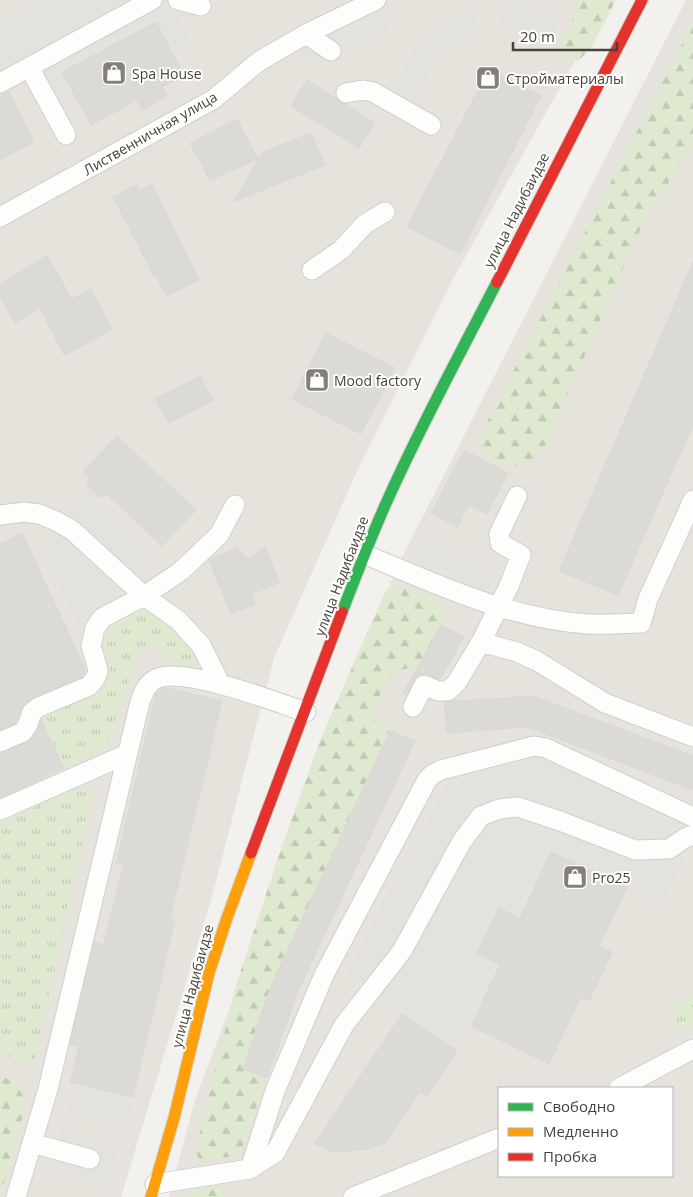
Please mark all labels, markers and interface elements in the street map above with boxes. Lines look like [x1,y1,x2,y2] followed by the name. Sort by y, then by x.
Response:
[513,20,617,52] scale bar
[520,26,555,46] text: 20 m
[101,60,127,86] shop icon: Spa House
[132,64,202,83] place label: Spa House
[475,65,501,91] shop icon: Стройматериалы
[506,69,624,88] place label: Стройматериалы
[80,87,220,179] street label: Лиственничная улица
[479,149,553,271] street label: улица Надибаидзе
[304,367,330,393] shop icon: Mood factory
[334,371,422,390] place label: Mood factory
[309,513,373,639] street label: улица Надибаидзе
[562,864,588,890] shop icon: Pro25
[592,868,631,887] place label: Pro25
[166,922,218,1050] street label: улица Надибаидзе
[498,1087,673,1177] legend
[543,1096,615,1116] text: Свободно
[543,1121,619,1141] text: Медленно
[543,1146,597,1166] text: Пробка

